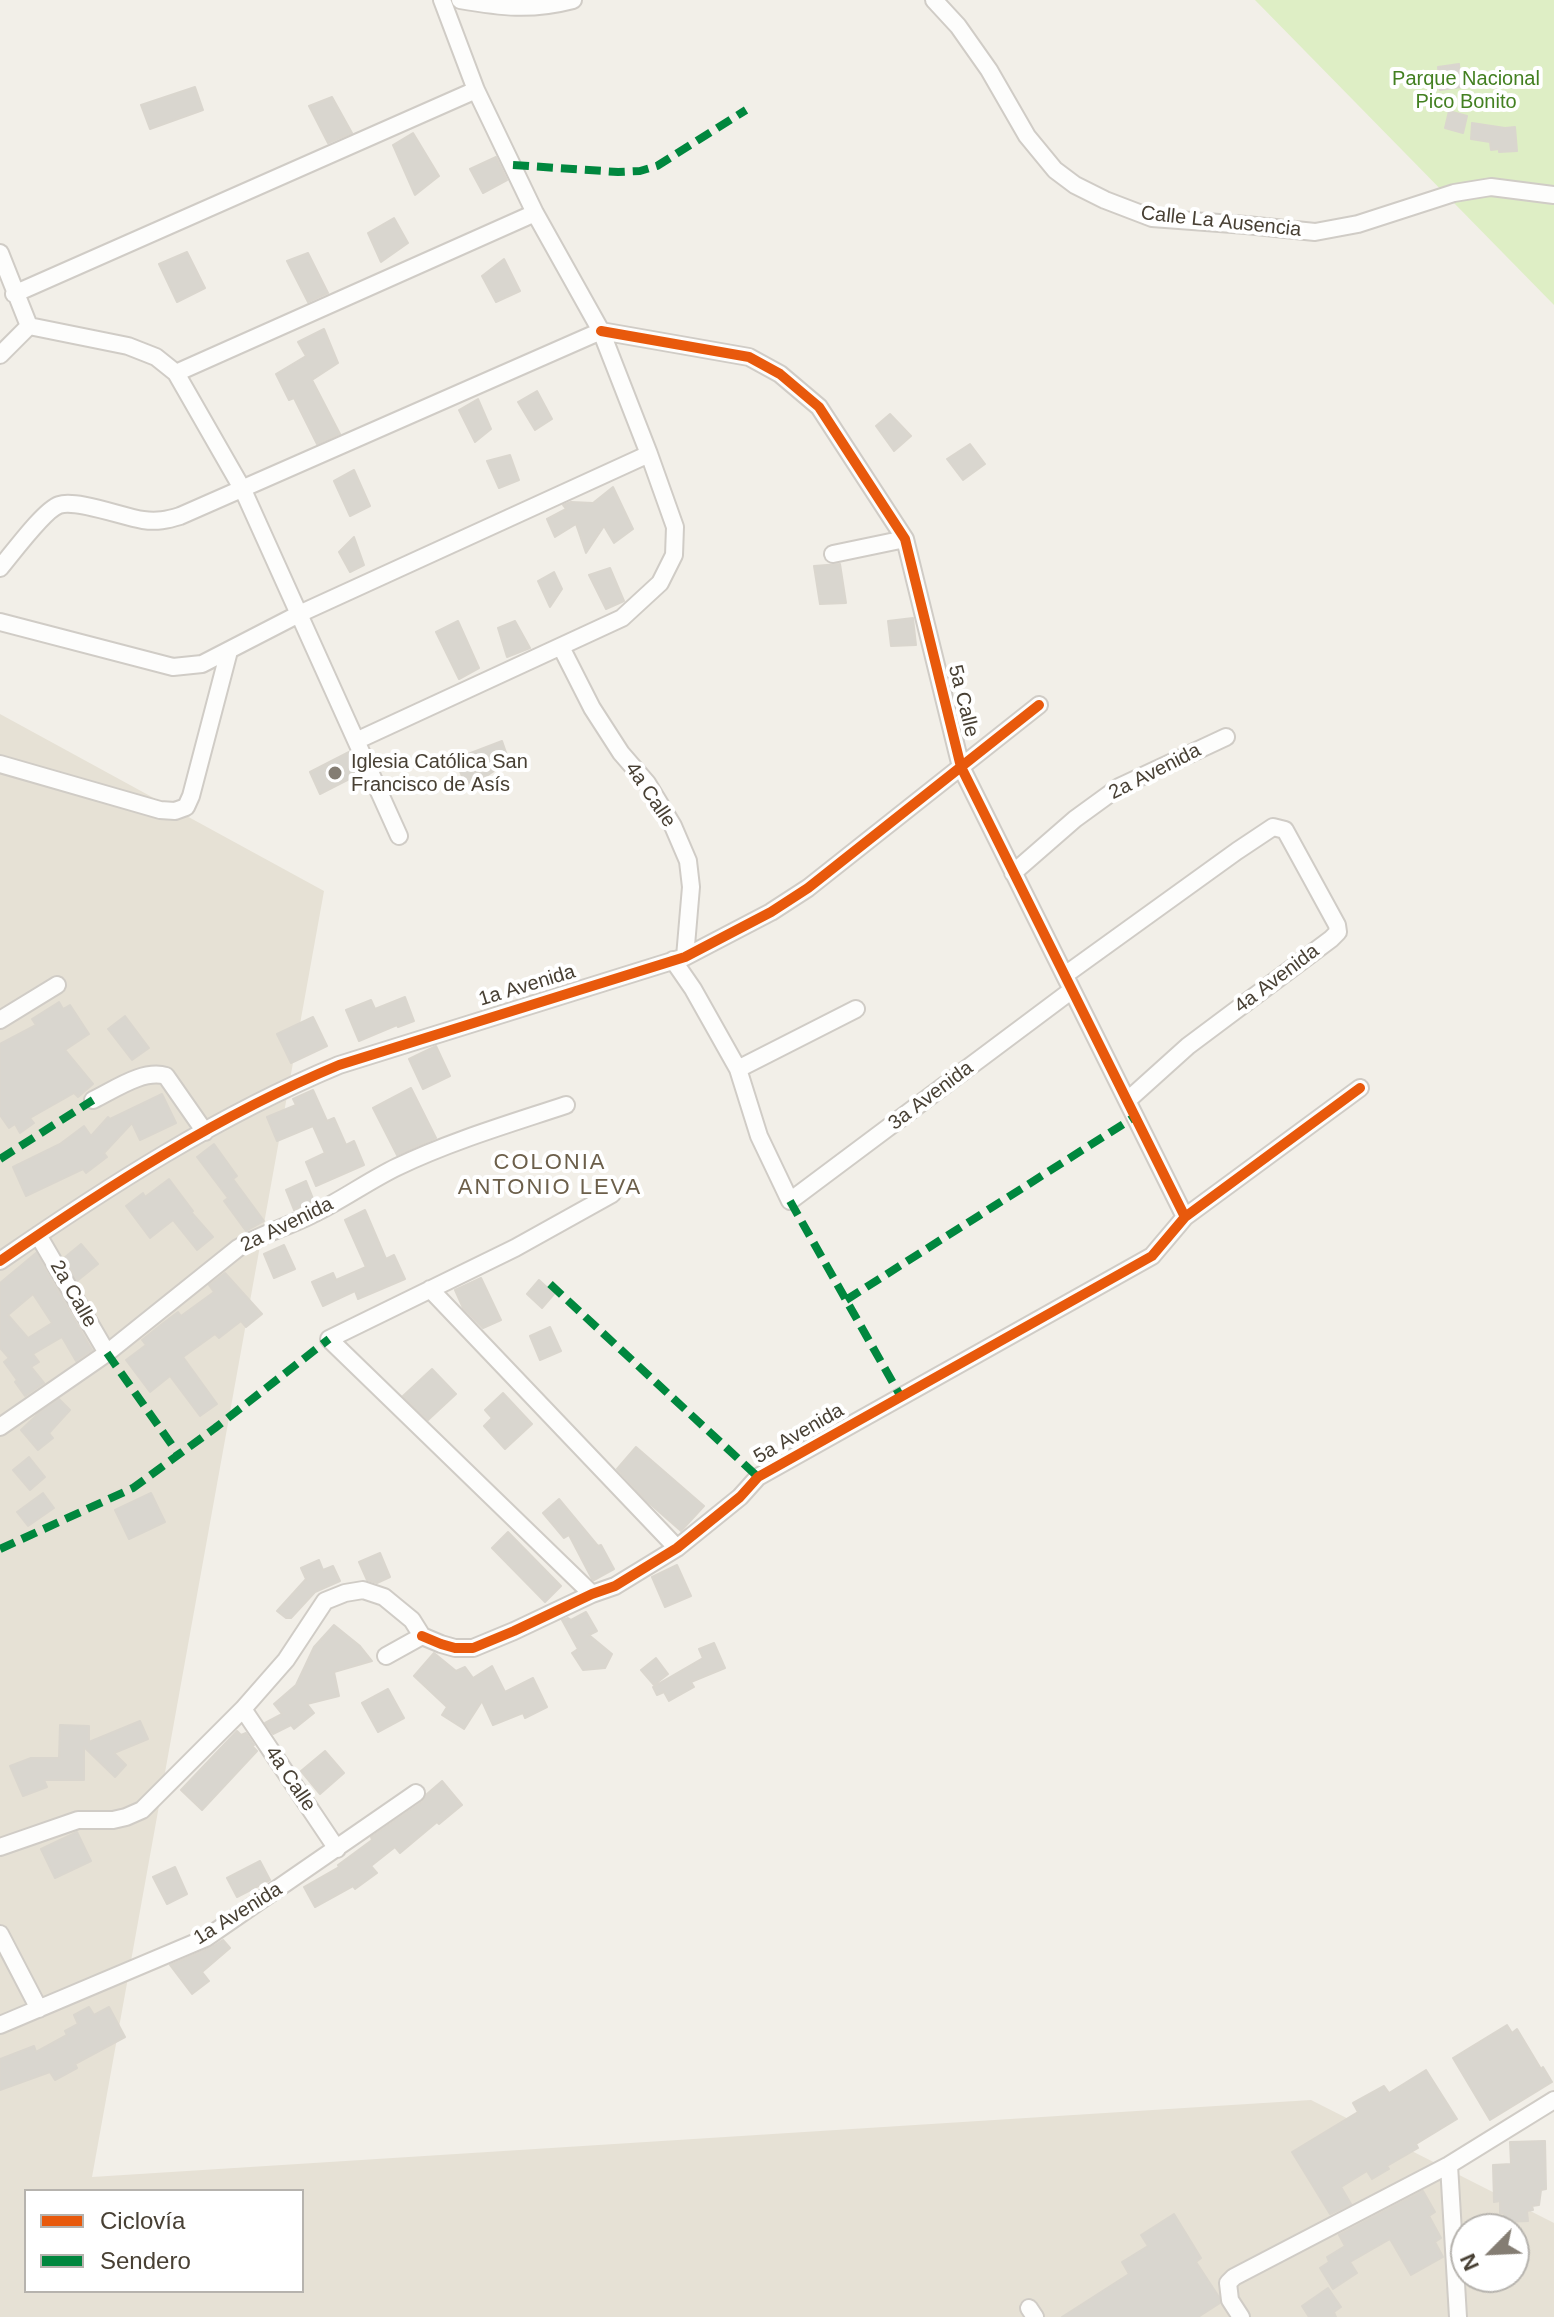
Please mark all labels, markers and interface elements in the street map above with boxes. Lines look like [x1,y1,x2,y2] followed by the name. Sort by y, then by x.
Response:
[1392,67,1540,114] park label: Parque Nacional Pico Bonito
[1140,202,1302,242] street label: Calle La Ausencia
[942,662,984,740] street label: 5a Calle
[1105,739,1205,805] street label: 2a Avenida
[351,750,528,797] place label: Iglesia Católica San Francisco de Asís
[620,758,680,832] street label: 4a Calle
[326,764,344,782] marker: Iglesia Católica San Francisco de Asís
[1230,939,1324,1019] street label: 4a Avenida
[476,960,578,1012] street label: 1a Avenida
[884,1056,978,1136] street label: 3a Avenida
[458,1150,642,1202] district label: COLONIA ANTONIO LEVA
[237,1192,337,1258] street label: 2a Avenida
[44,1256,102,1332] street label: 2a Calle
[750,1399,848,1469] street label: 5a Avenida
[260,1742,320,1816] street label: 4a Calle
[189,1877,287,1951] street label: 1a Avenida
[24,2189,304,2293] legend
[100,2207,185,2234] text: Ciclovía
[1450,2213,1530,2293] north arrow
[100,2247,191,2274] text: Sendero
[1455,2250,1484,2275] text: N

